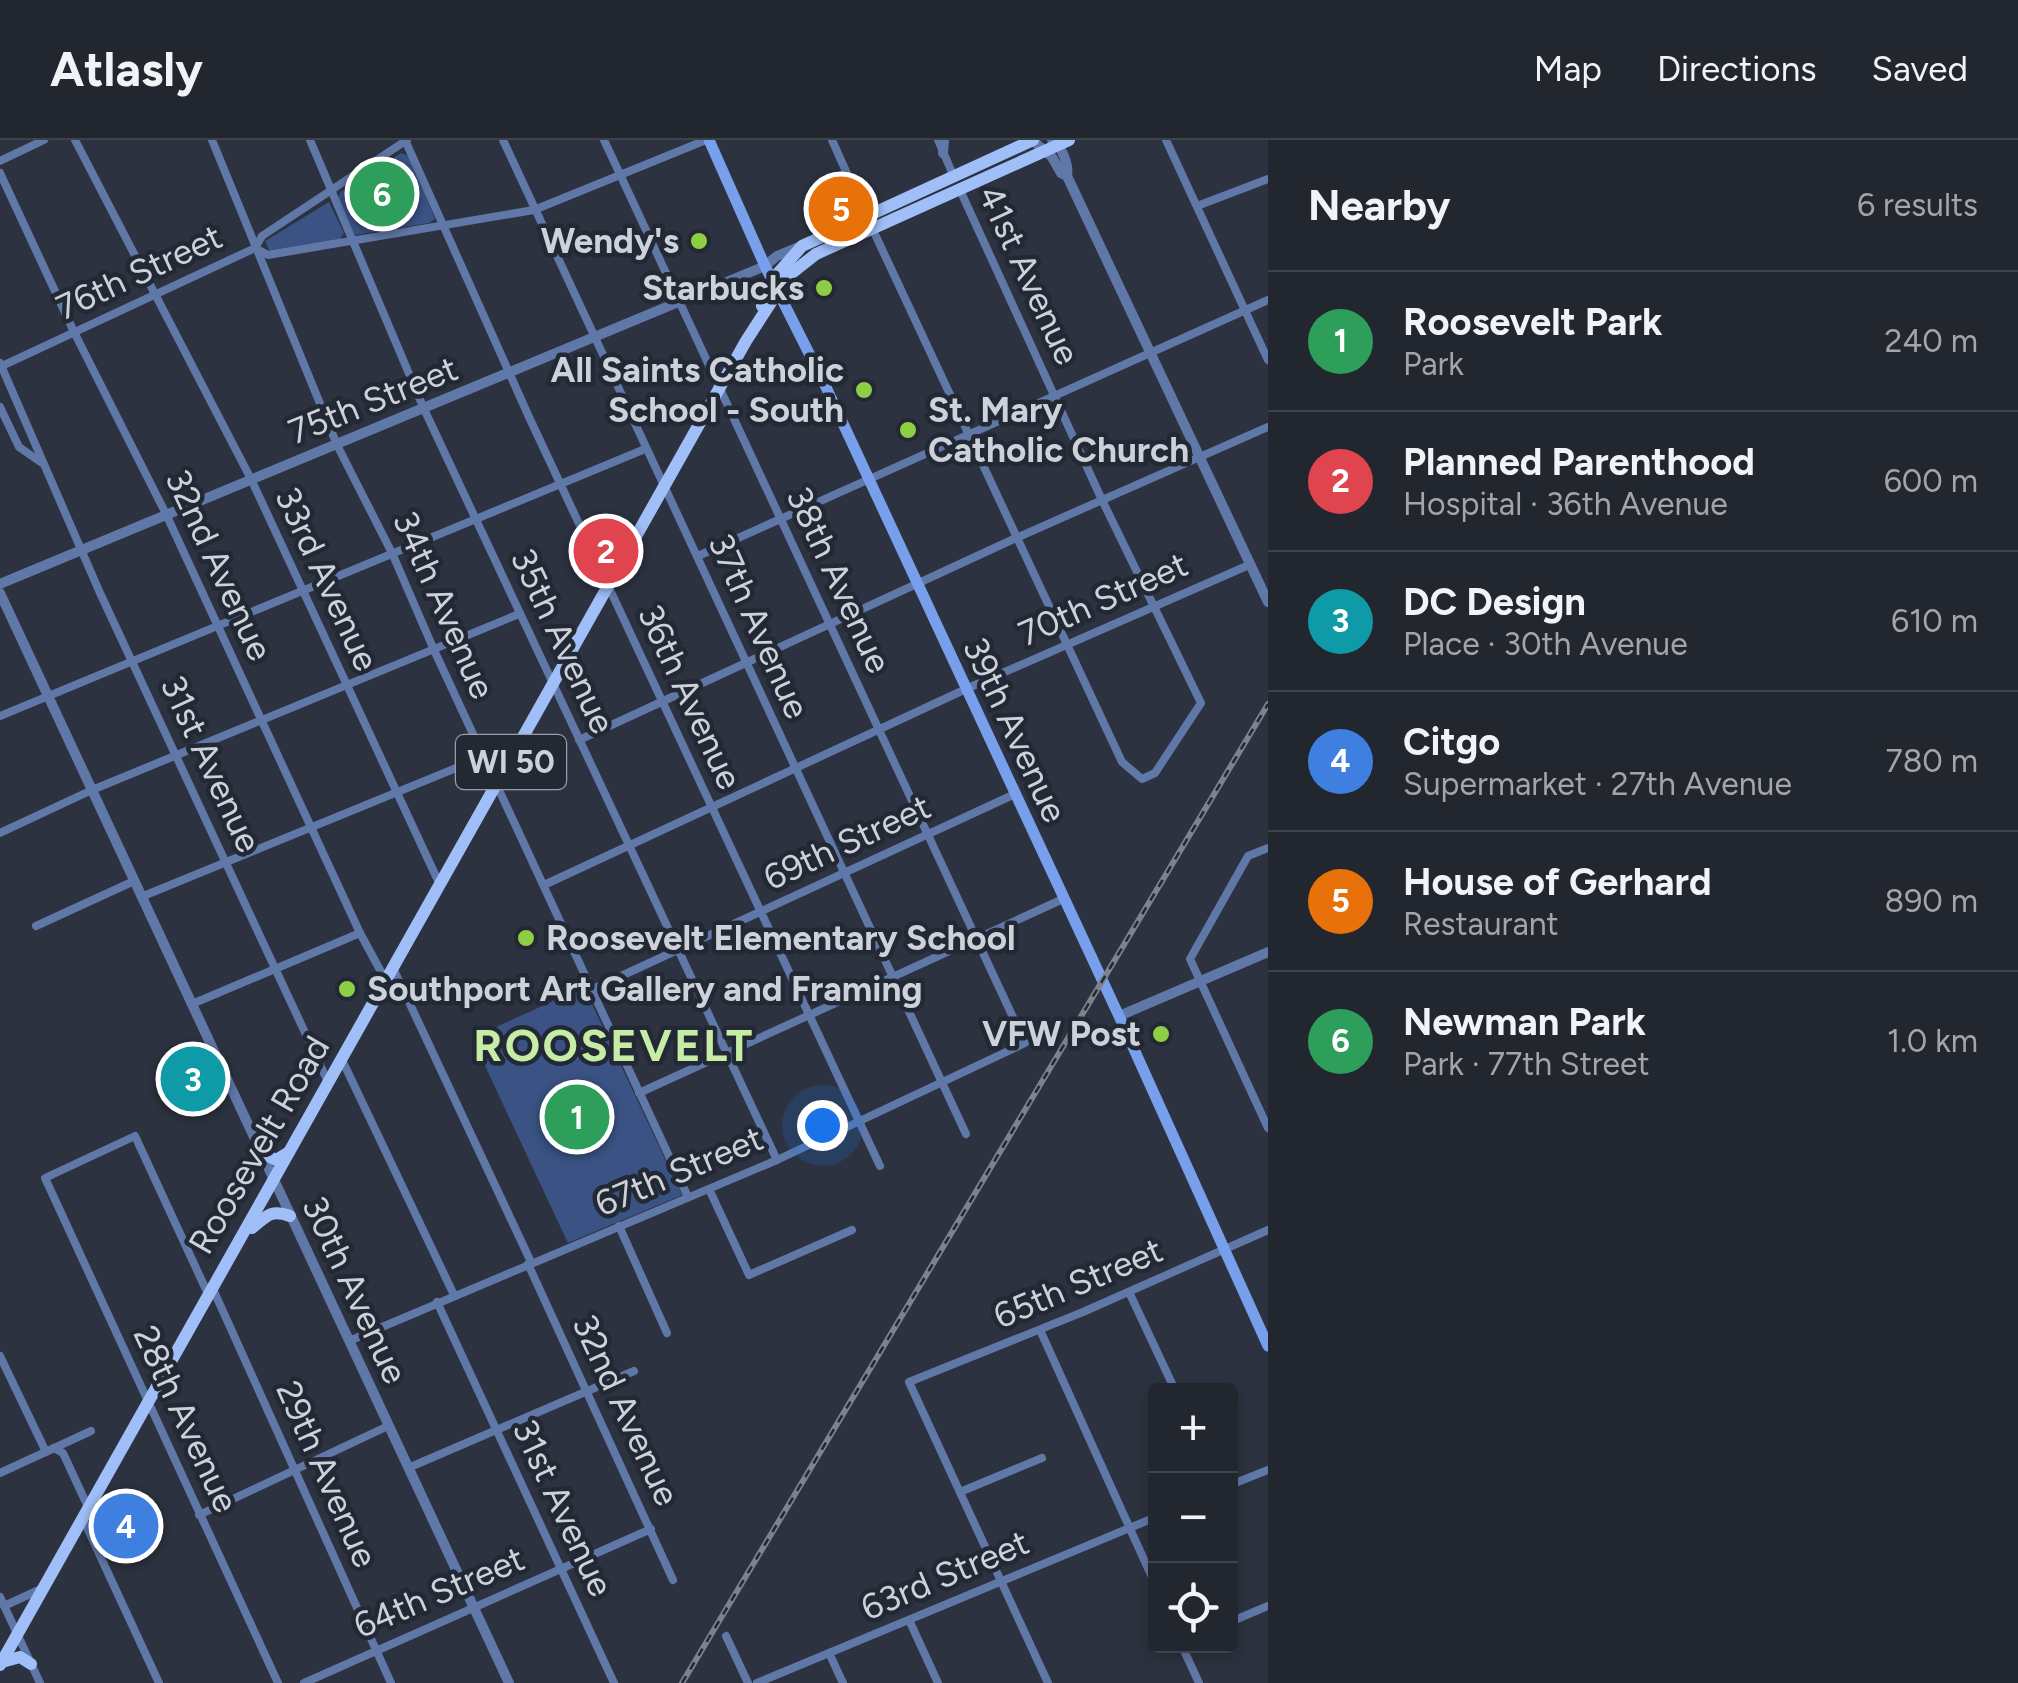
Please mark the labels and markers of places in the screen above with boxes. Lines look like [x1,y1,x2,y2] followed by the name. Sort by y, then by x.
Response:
[350,157,414,232] pin: 6
[808,172,874,246] pin: 5
[541,220,679,262] place label: Wendy's
[688,230,710,252] marker: Wendy's
[642,267,804,309] place label: Starbucks
[813,277,835,299] marker: Starbucks
[551,349,844,431] place label: All Saints Catholic School - South
[853,379,875,401] marker: All Saints Catholic School - South
[928,389,1189,471] place label: St. Mary Catholic Church
[897,419,919,441] marker: St. Mary Catholic Church
[574,514,638,588] pin: 2
[546,917,1016,959] place label: Roosevelt Elementary School
[515,927,537,949] marker: Roosevelt Elementary School
[367,968,922,1010] place label: Southport Art Gallery and Framing
[336,978,358,1000] marker: Southport Art Gallery and Framing
[982,1013,1141,1055] place label: VFW Post
[1150,1023,1172,1045] marker: VFW Post
[160,1042,226,1116] pin: 3
[544,1080,610,1154] pin: 1
[94,1488,158,1564] pin: 4

